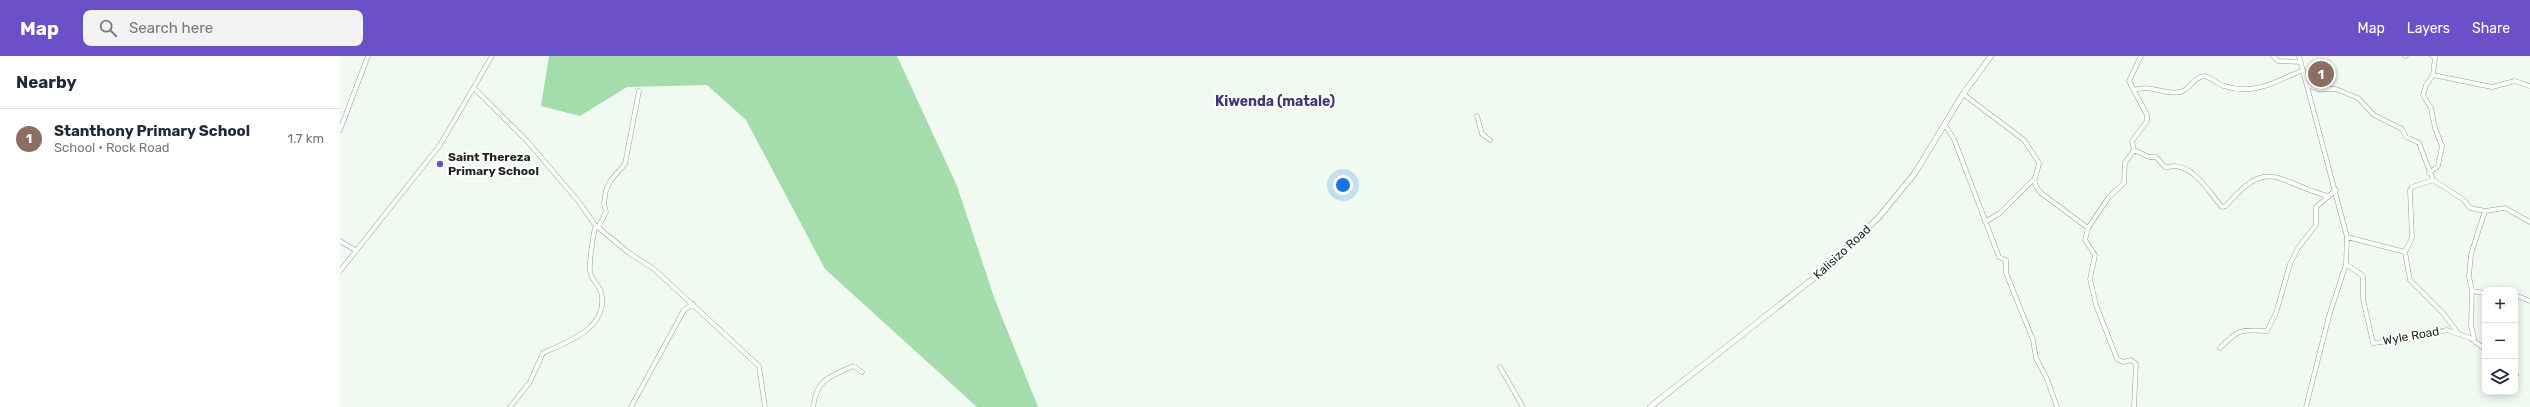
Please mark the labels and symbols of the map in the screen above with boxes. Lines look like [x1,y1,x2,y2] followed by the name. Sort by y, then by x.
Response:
[2308,59,2334,89] pin: 1
[1215,93,1335,110] district label: Kiwenda (matale)
[448,150,539,178] place label: Saint Thereza Primary School
[435,159,445,169] marker: Saint Thereza Primary School
[1333,175,1353,195] your location
[1811,222,1873,282] street label: Kalisizo Road
[2382,324,2440,348] street label: Wyle Road

